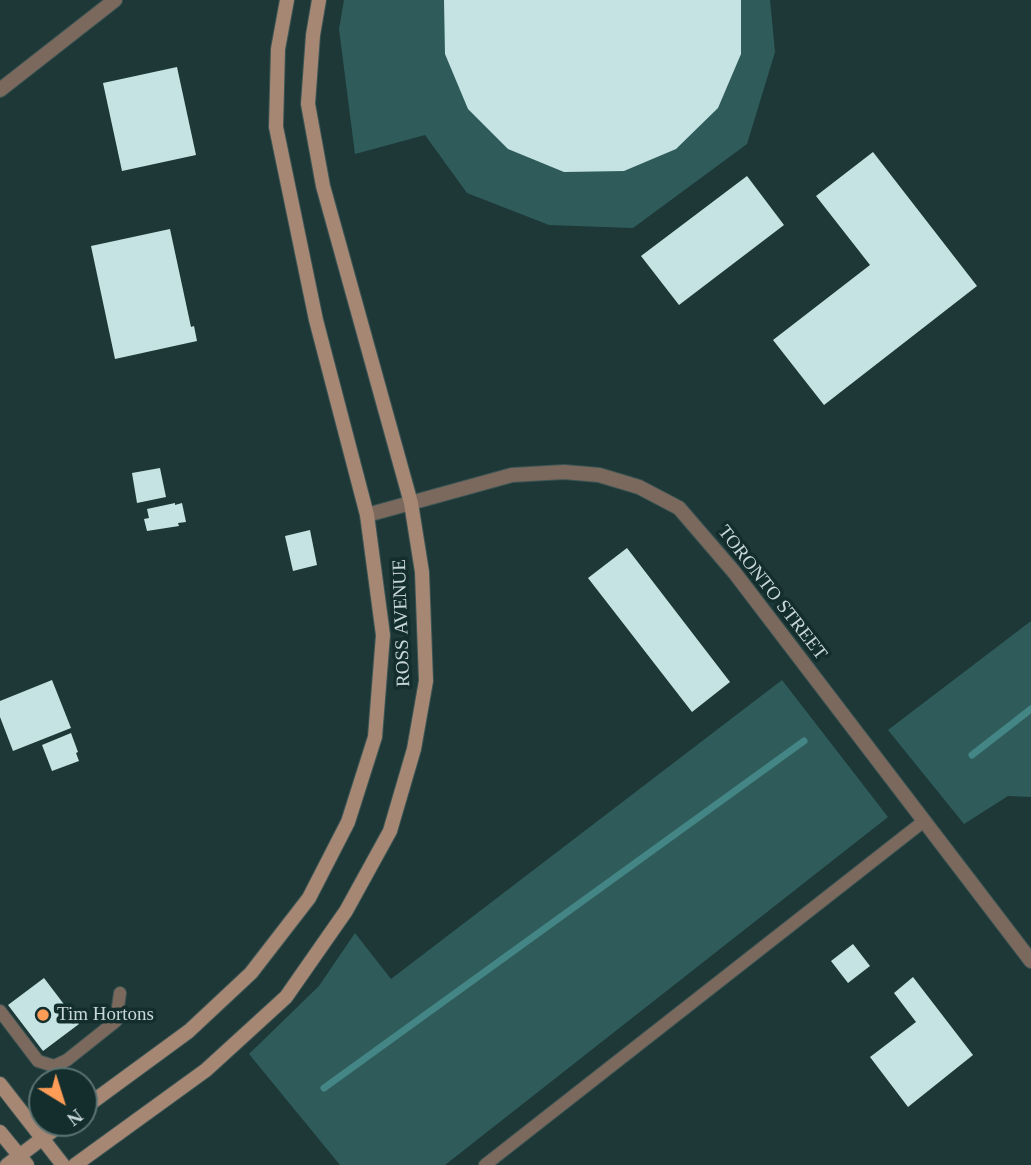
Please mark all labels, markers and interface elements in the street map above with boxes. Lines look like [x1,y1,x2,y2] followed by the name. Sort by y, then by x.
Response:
[712,521,832,665] street label: TORONTO STREET
[388,559,416,687] street label: ROSS AVENUE
[57,1004,154,1026] place label: Tim Hortons
[35,1007,51,1023] marker: Tim Hortons
[28,1067,98,1137] north arrow
[63,1105,87,1130] text: N

